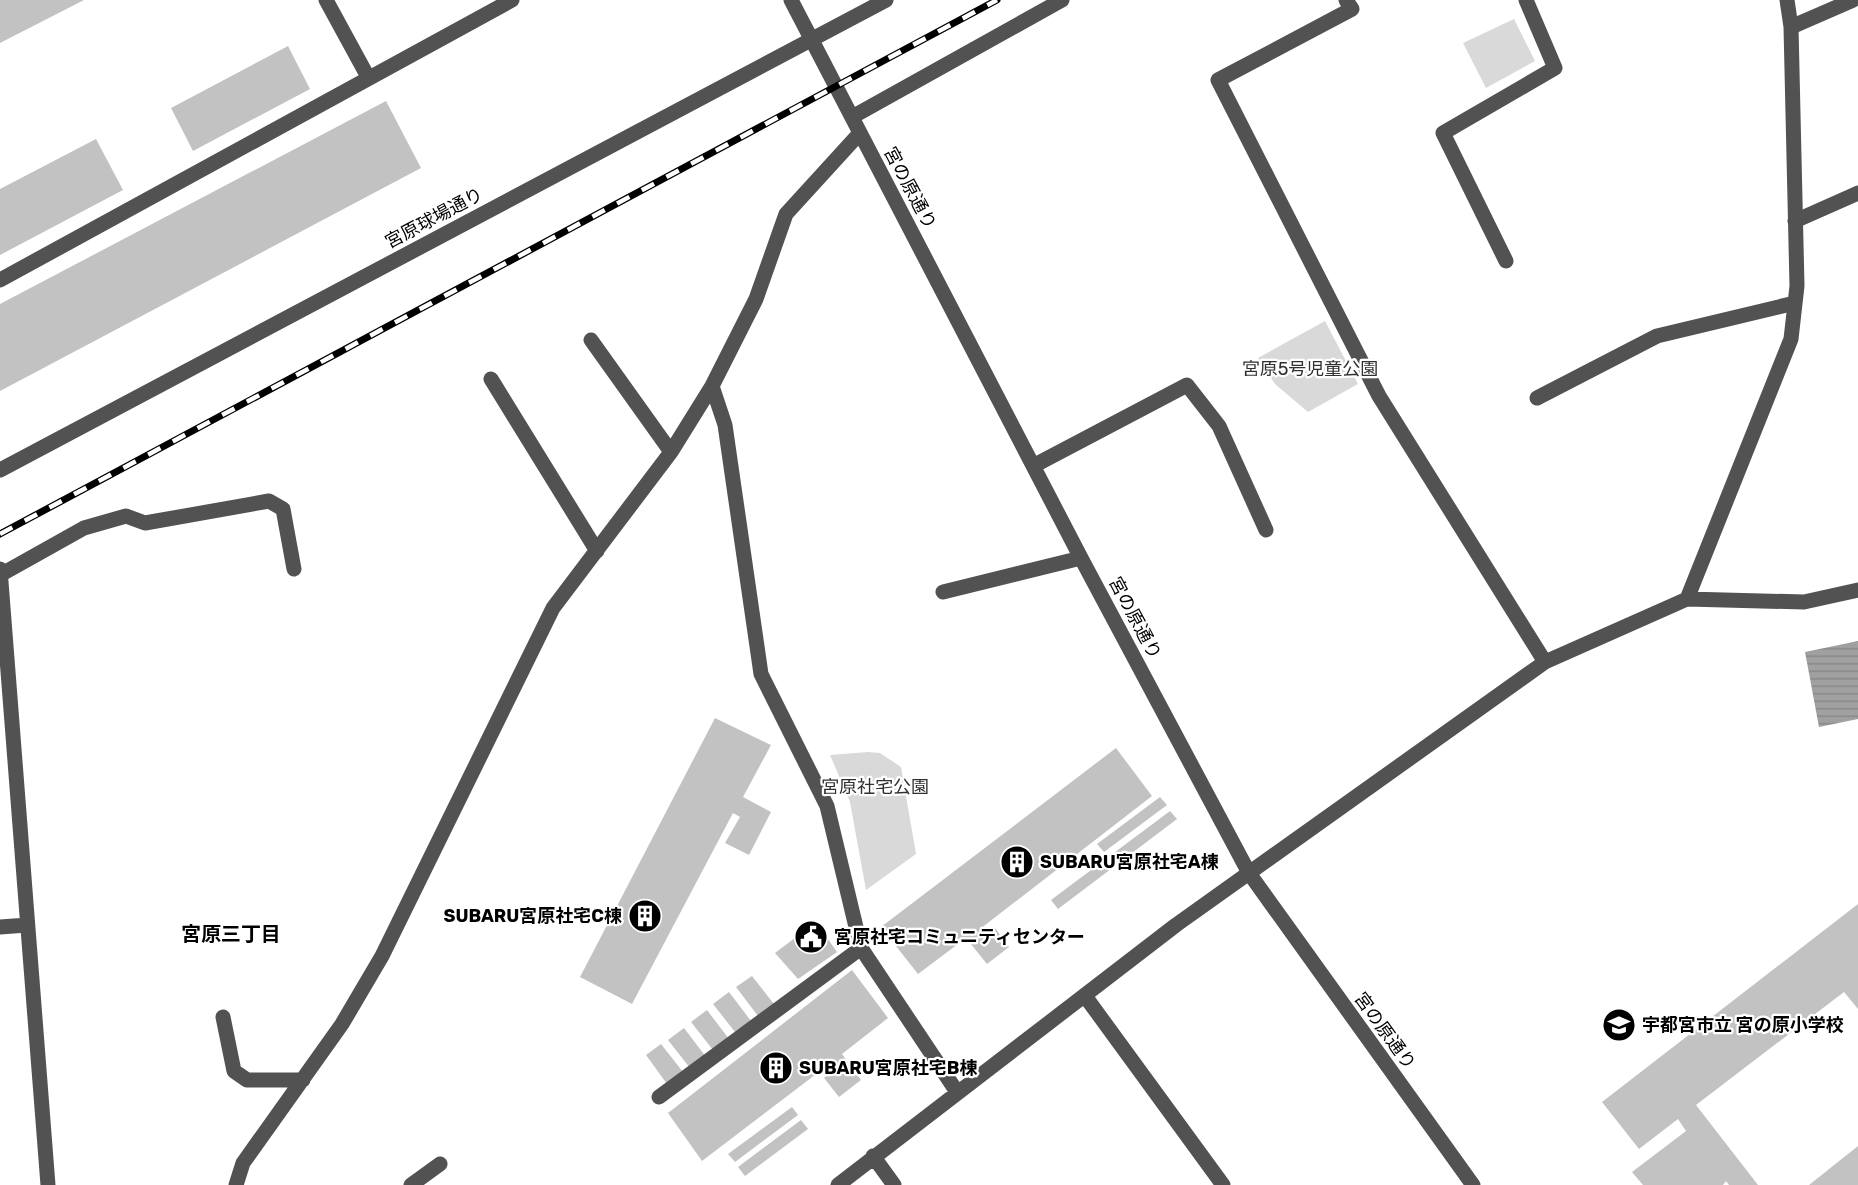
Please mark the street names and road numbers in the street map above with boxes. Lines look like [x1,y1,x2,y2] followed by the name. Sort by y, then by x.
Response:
[879,143,941,233] street label: 宮の原通り
[381,183,487,253] street label: 宮原球場通り
[1104,573,1166,663] street label: 宮の原通り
[1350,988,1420,1074] street label: 宮の原通り

